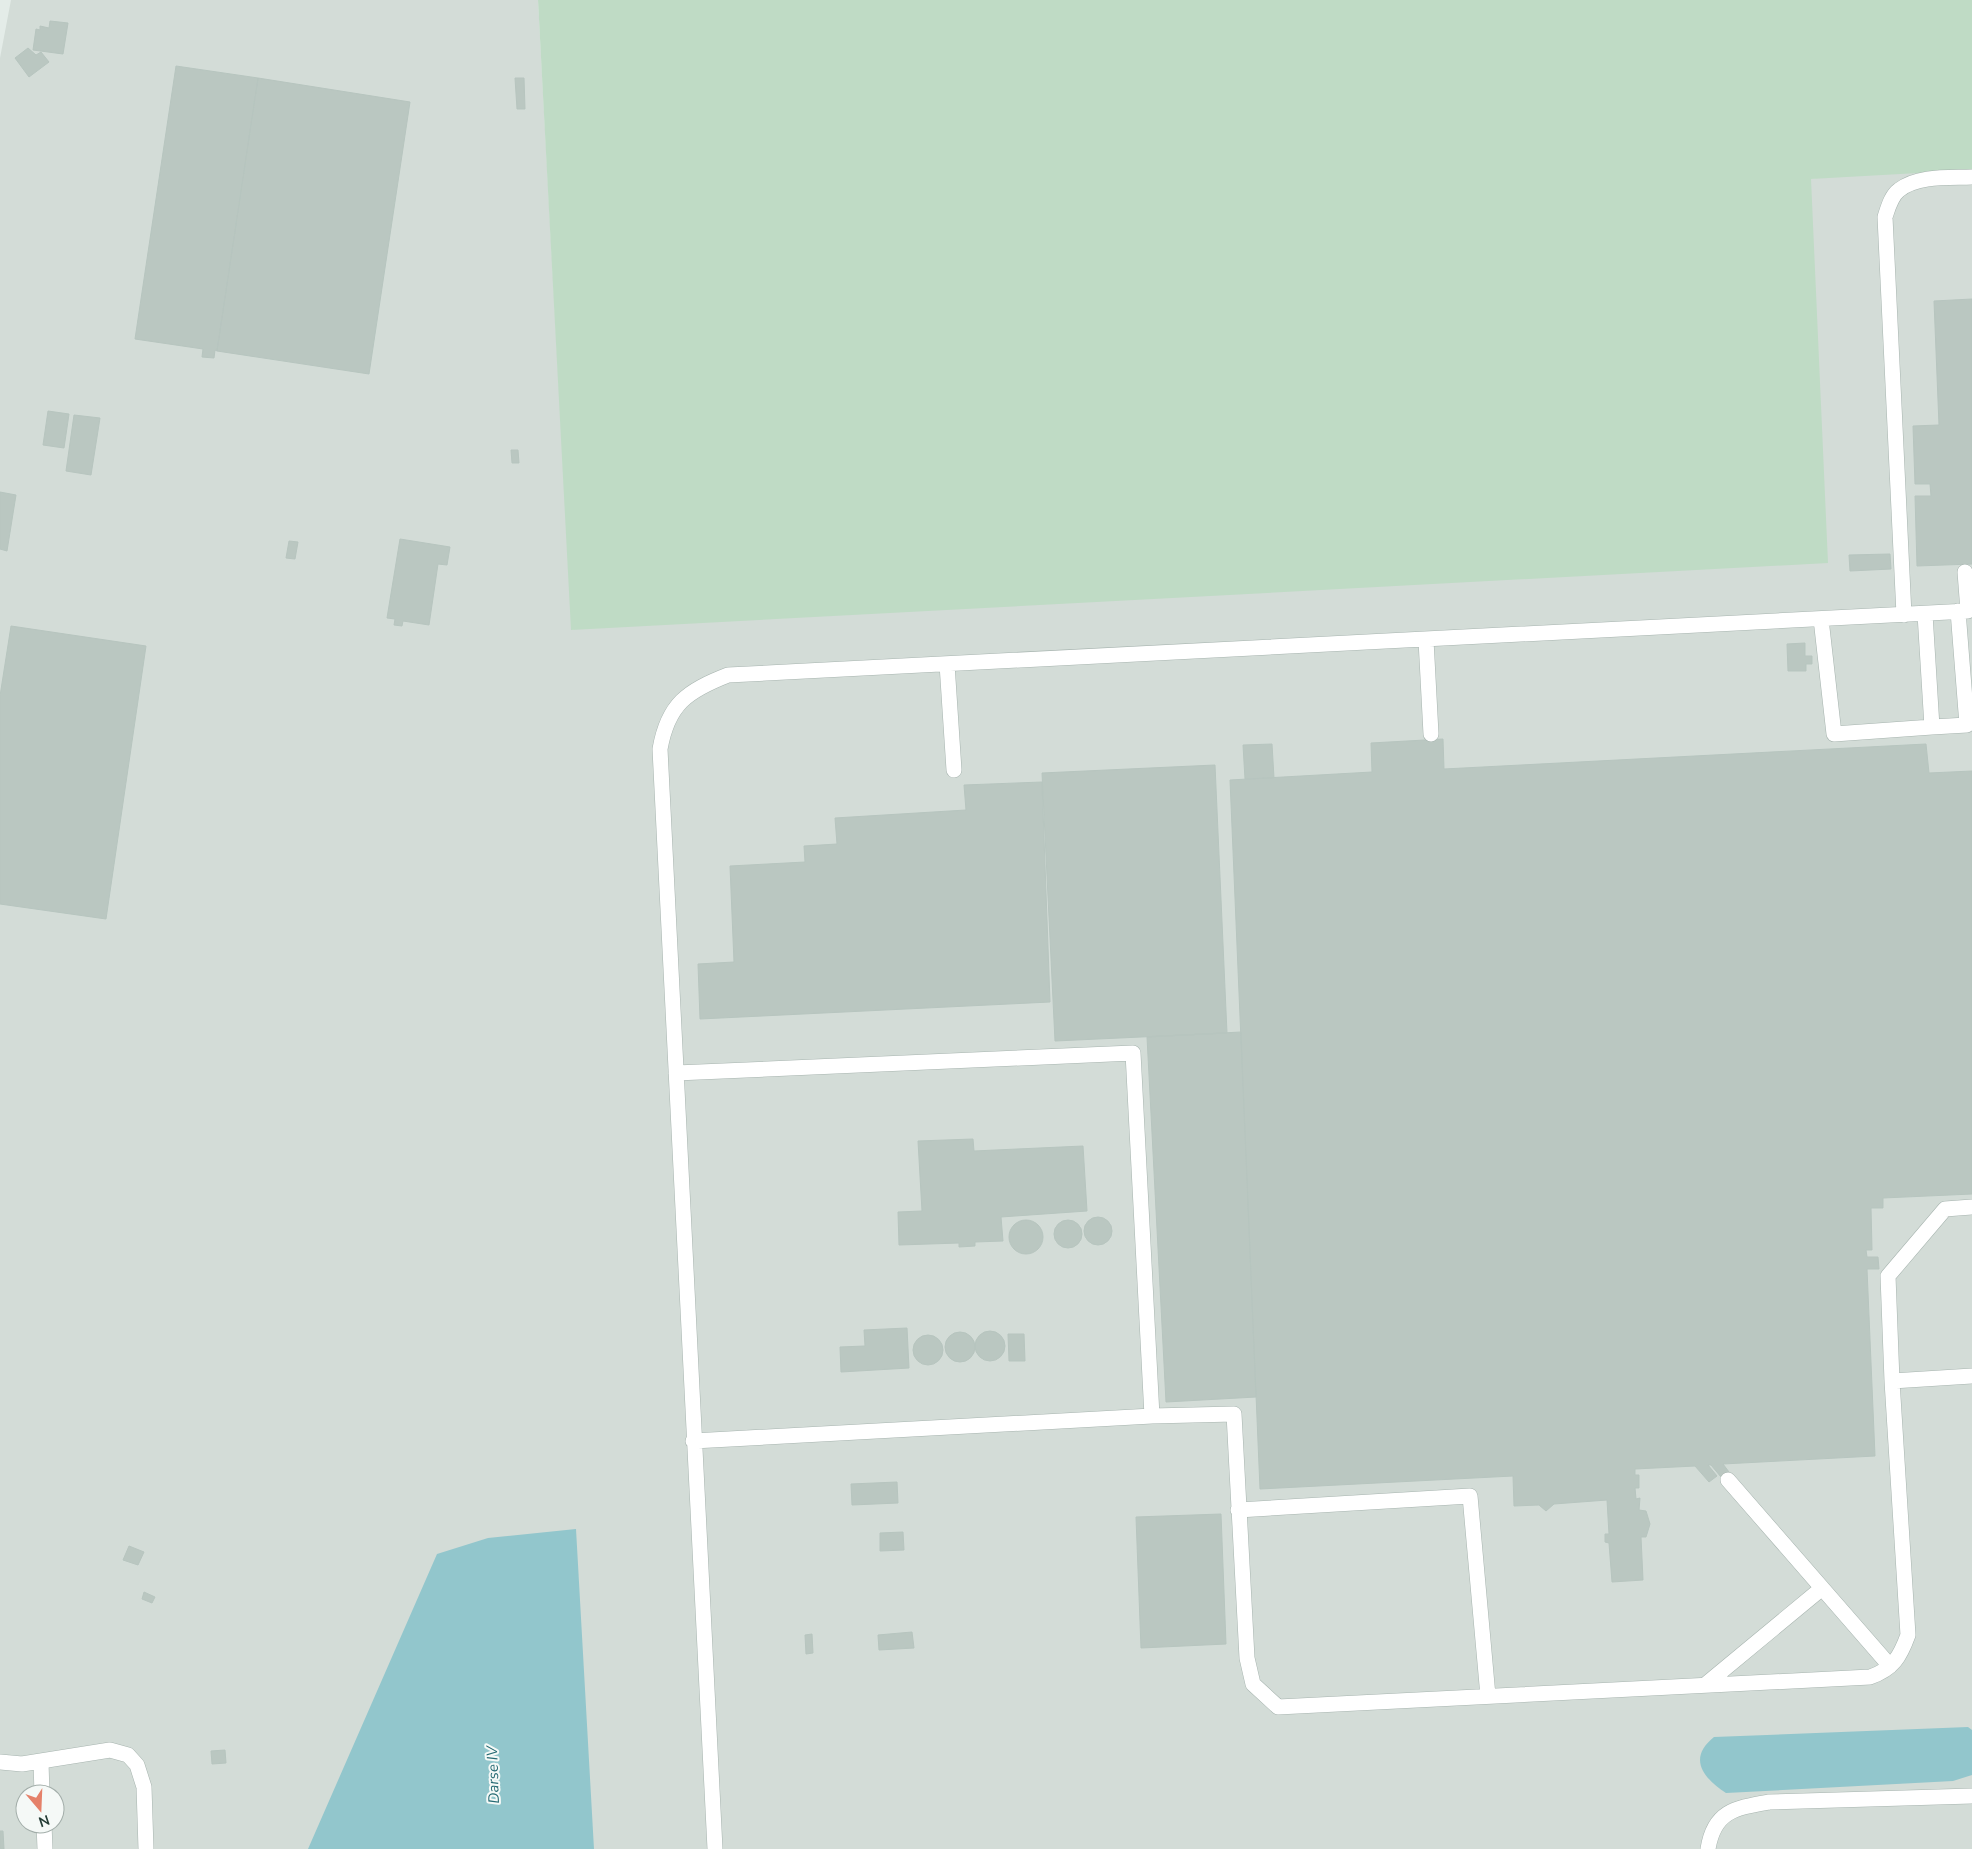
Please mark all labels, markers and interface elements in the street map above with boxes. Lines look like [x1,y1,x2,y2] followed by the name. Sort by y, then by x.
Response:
[482,1744,504,1804] water label: Darse IV
[15,1784,65,1834] north arrow
[36,1810,52,1832] text: N

